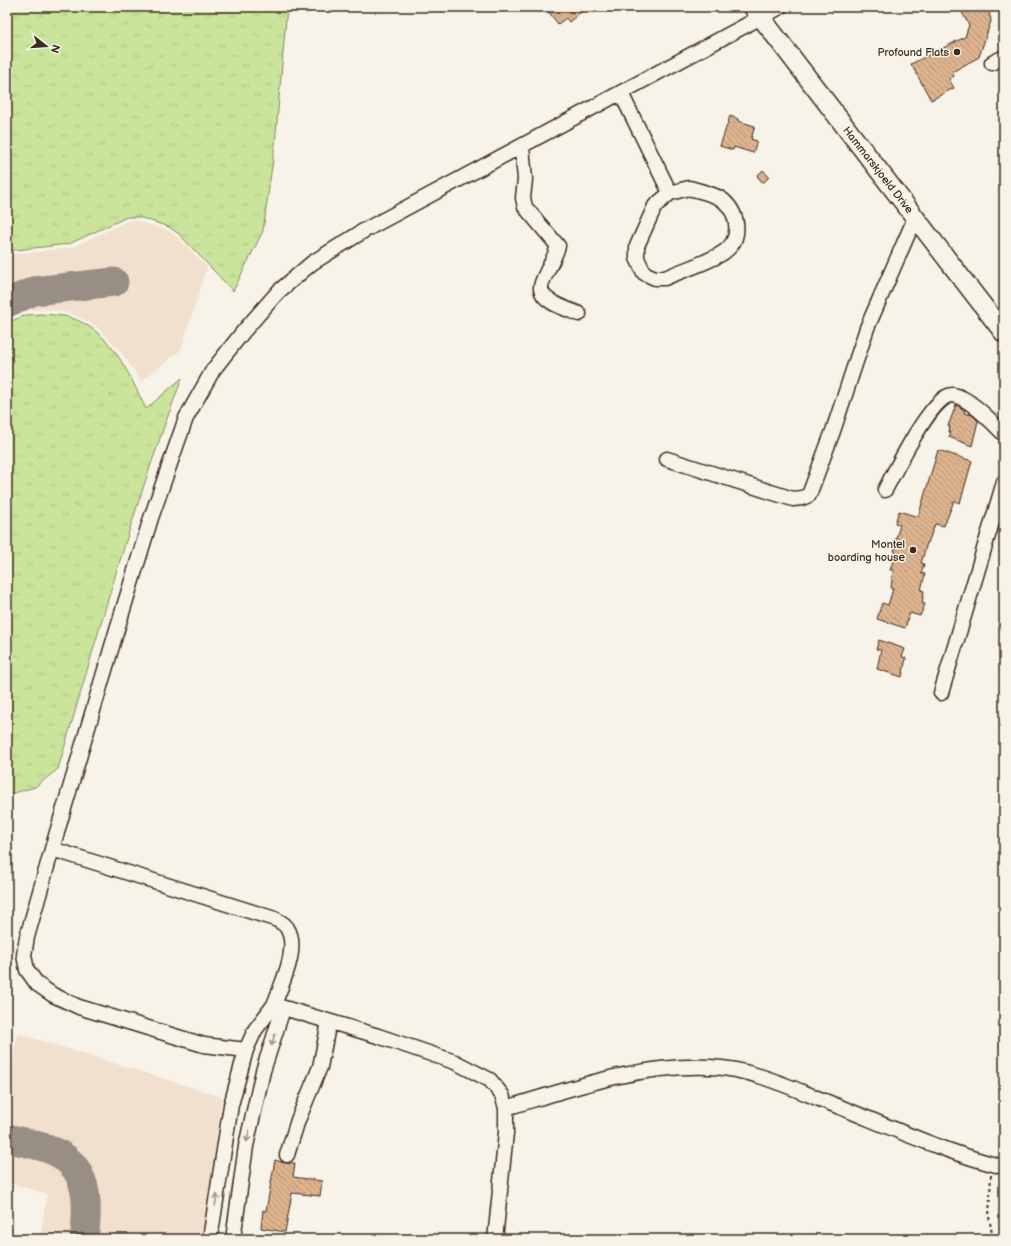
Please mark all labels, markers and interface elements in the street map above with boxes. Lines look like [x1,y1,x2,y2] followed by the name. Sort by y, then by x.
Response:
[26,26,66,66] north arrow
[48,43,63,55] text: N
[878,46,950,59] place label: Profound Flats
[952,47,962,57] marker: Profound Flats
[840,124,916,216] street label: Hammarskjoeld Drive
[828,538,905,564] place label: Montel boarding house
[908,545,918,555] marker: Montel boarding house
[269,1033,276,1046] one-way arrow
[244,1130,252,1143] one-way arrow
[212,1194,219,1207] one-way arrow

